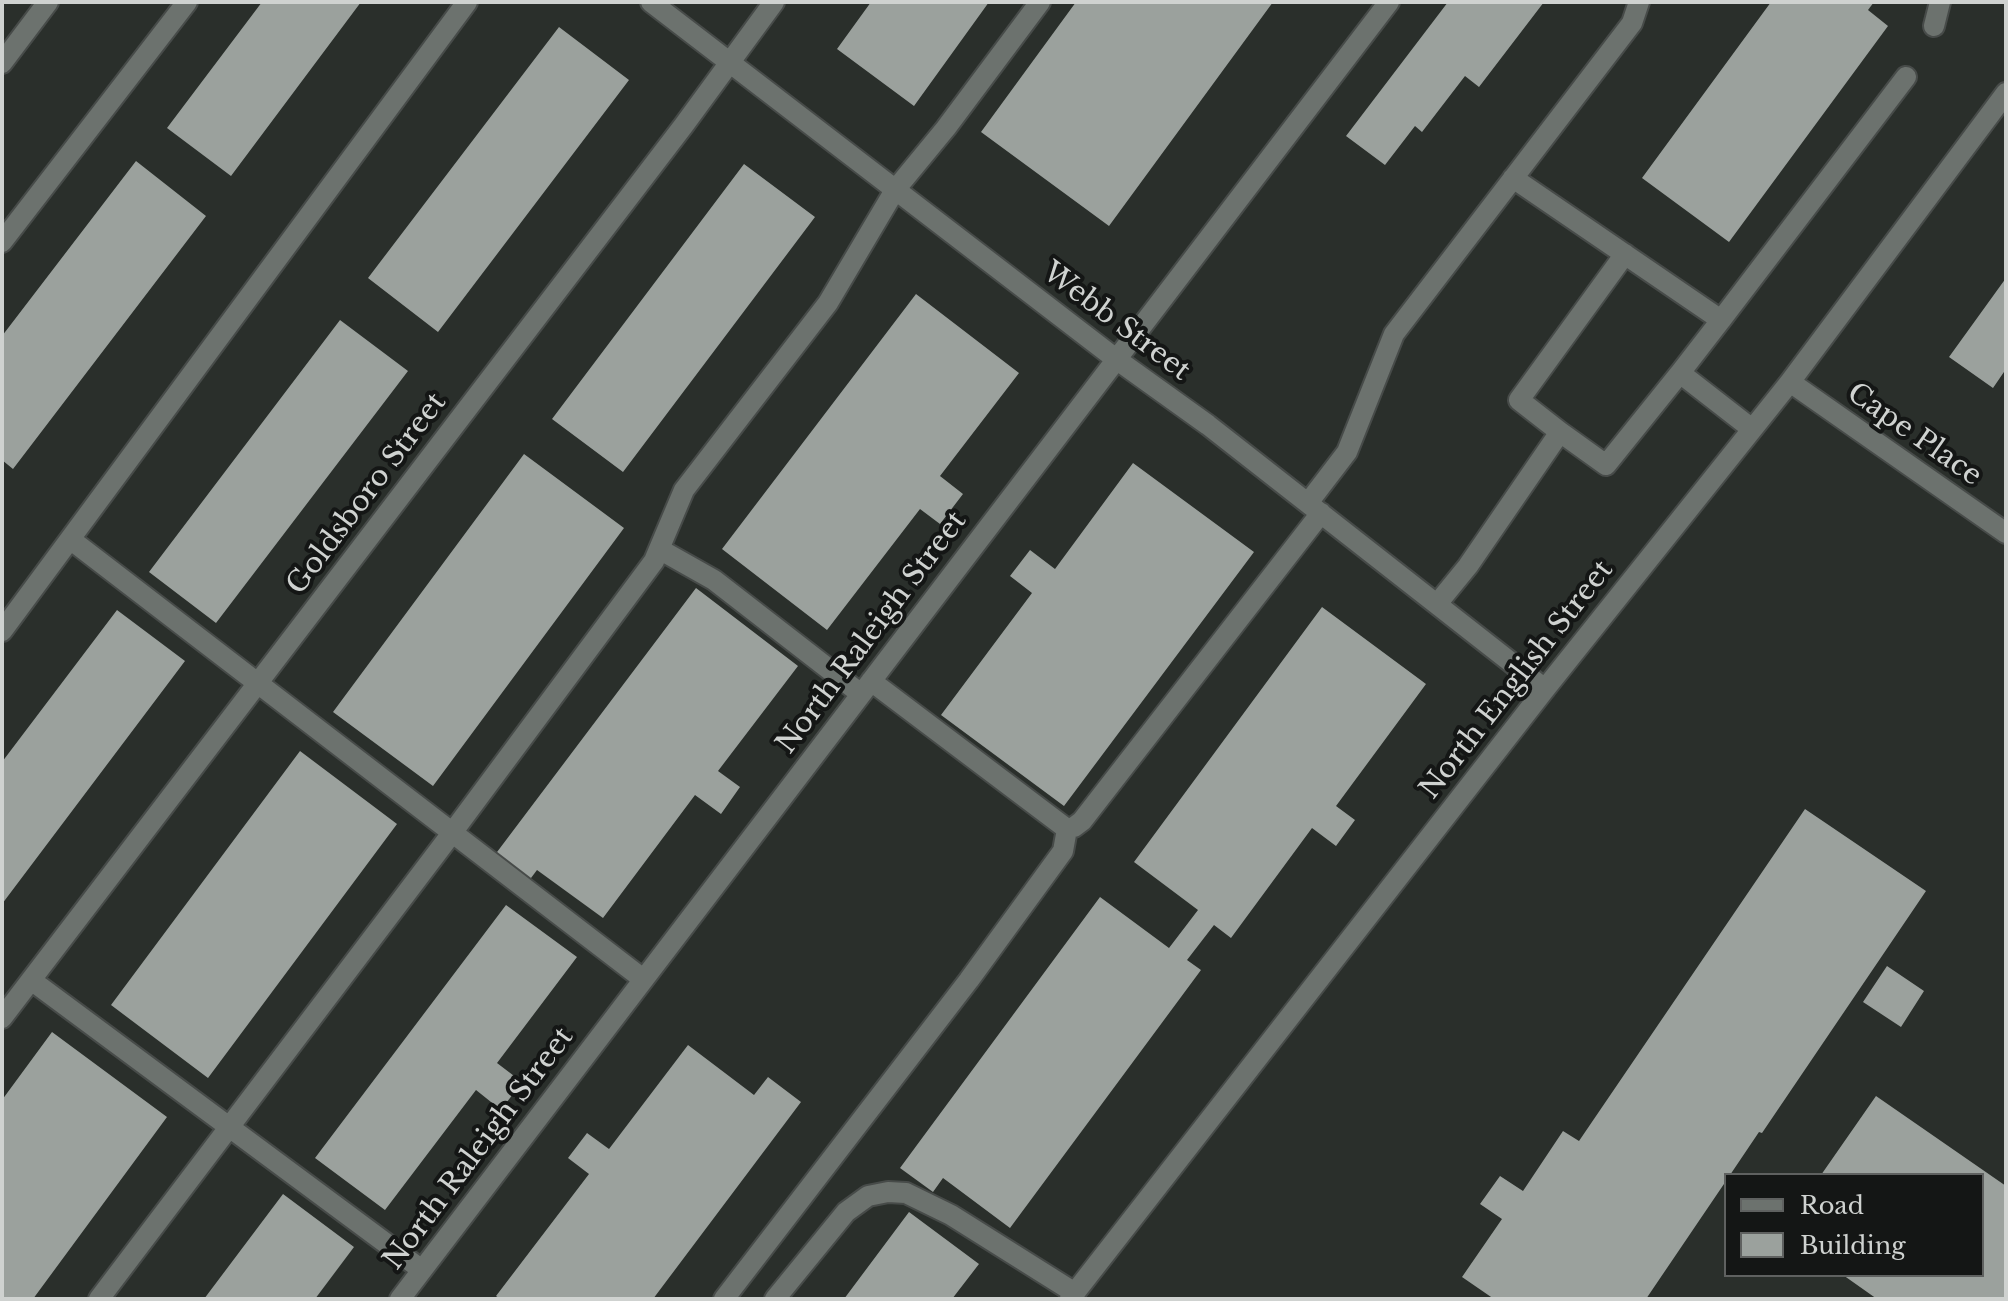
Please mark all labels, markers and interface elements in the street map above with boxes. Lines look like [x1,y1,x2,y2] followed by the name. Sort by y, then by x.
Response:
[1036,256,1196,388] street label: Webb Street
[1840,377,1988,493] street label: Cape Place
[280,387,454,601] street label: Goldsboro Street
[770,505,974,761] street label: North Raleigh Street
[1414,554,1620,806] street label: North English Street
[377,1021,581,1277] street label: North Raleigh Street
[1724,1173,1984,1277] legend
[1800,1191,1864,1220] text: Road
[1800,1231,1906,1260] text: Building

